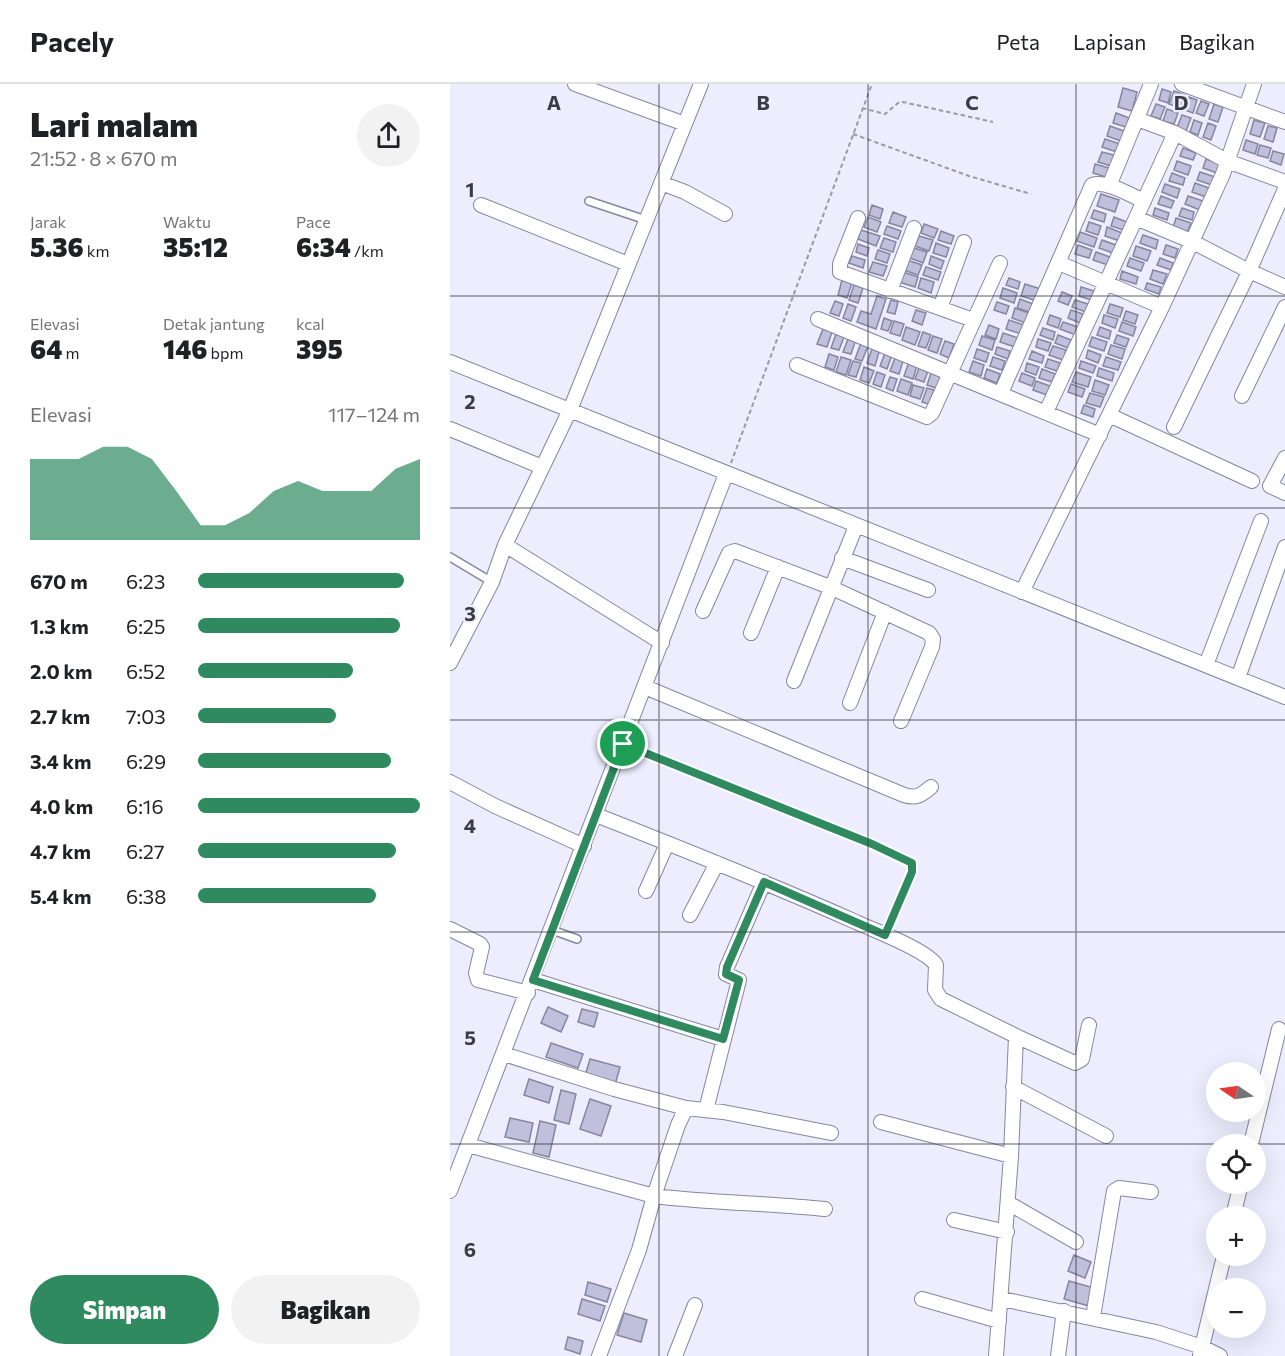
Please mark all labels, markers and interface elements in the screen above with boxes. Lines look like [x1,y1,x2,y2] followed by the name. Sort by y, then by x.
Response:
[30,24,114,58] text: Pacely
[997,29,1040,54] text: Peta
[1073,29,1146,54] text: Lapisan
[1179,29,1255,54] text: Bagikan
[547,90,561,114] text: A
[756,90,770,114] text: B
[965,90,979,114] text: C
[1174,90,1188,114] text: D
[30,103,198,144] text: Lari malam
[357,104,420,167] button: share
[30,146,177,170] text: 21:52 · 8 × 670 m
[465,177,475,201] text: 1
[30,212,66,231] text: Jarak
[163,212,211,231] text: Waktu
[296,212,331,231] text: Pace
[30,231,84,262] text: 5.36
[163,231,228,262] text: 35:12
[296,231,351,262] text: 6:34
[84,241,109,260] text: km
[351,241,384,260] text: /km
[30,314,80,333] text: Elevasi
[163,314,265,333] text: Detak jantung
[296,314,325,333] text: kcal
[30,333,62,364] text: 64
[163,333,207,364] text: 146
[296,333,343,364] text: 395
[62,343,79,362] text: m
[207,343,243,362] text: bpm
[464,389,476,413] text: 2
[30,402,92,426] text: Elevasi
[328,402,420,426] text: 117–124 m
[30,569,88,593] text: 670 m
[126,569,165,593] text: 6:23
[464,601,476,625] text: 3
[30,614,89,638] text: 1.3 km
[126,614,165,638] text: 6:25
[30,659,92,683] text: 2.0 km
[126,659,165,683] text: 6:52
[30,704,90,728] text: 2.7 km
[126,704,166,728] text: 7:03
[597,718,648,769] pin
[606,727,639,760] icon: arrive
[30,749,92,773] text: 3.4 km
[126,749,166,773] text: 6:29
[30,794,93,818] text: 4.0 km
[126,794,164,818] text: 6:16
[464,813,476,837] text: 4
[30,839,91,863] text: 4.7 km
[126,839,164,863] text: 6:27
[30,884,92,908] text: 5.4 km
[126,884,166,908] text: 6:38
[464,1025,476,1049] text: 5
[1206,1062,1266,1122] north arrow
[1206,1062,1266,1338] map controls
[1206,1134,1266,1194] button: locate
[1206,1206,1266,1266] button: +
[464,1237,476,1261] text: 6
[30,1275,219,1344] button: Simpan
[231,1275,420,1344] button: Bagikan
[1206,1278,1266,1338] button: −

